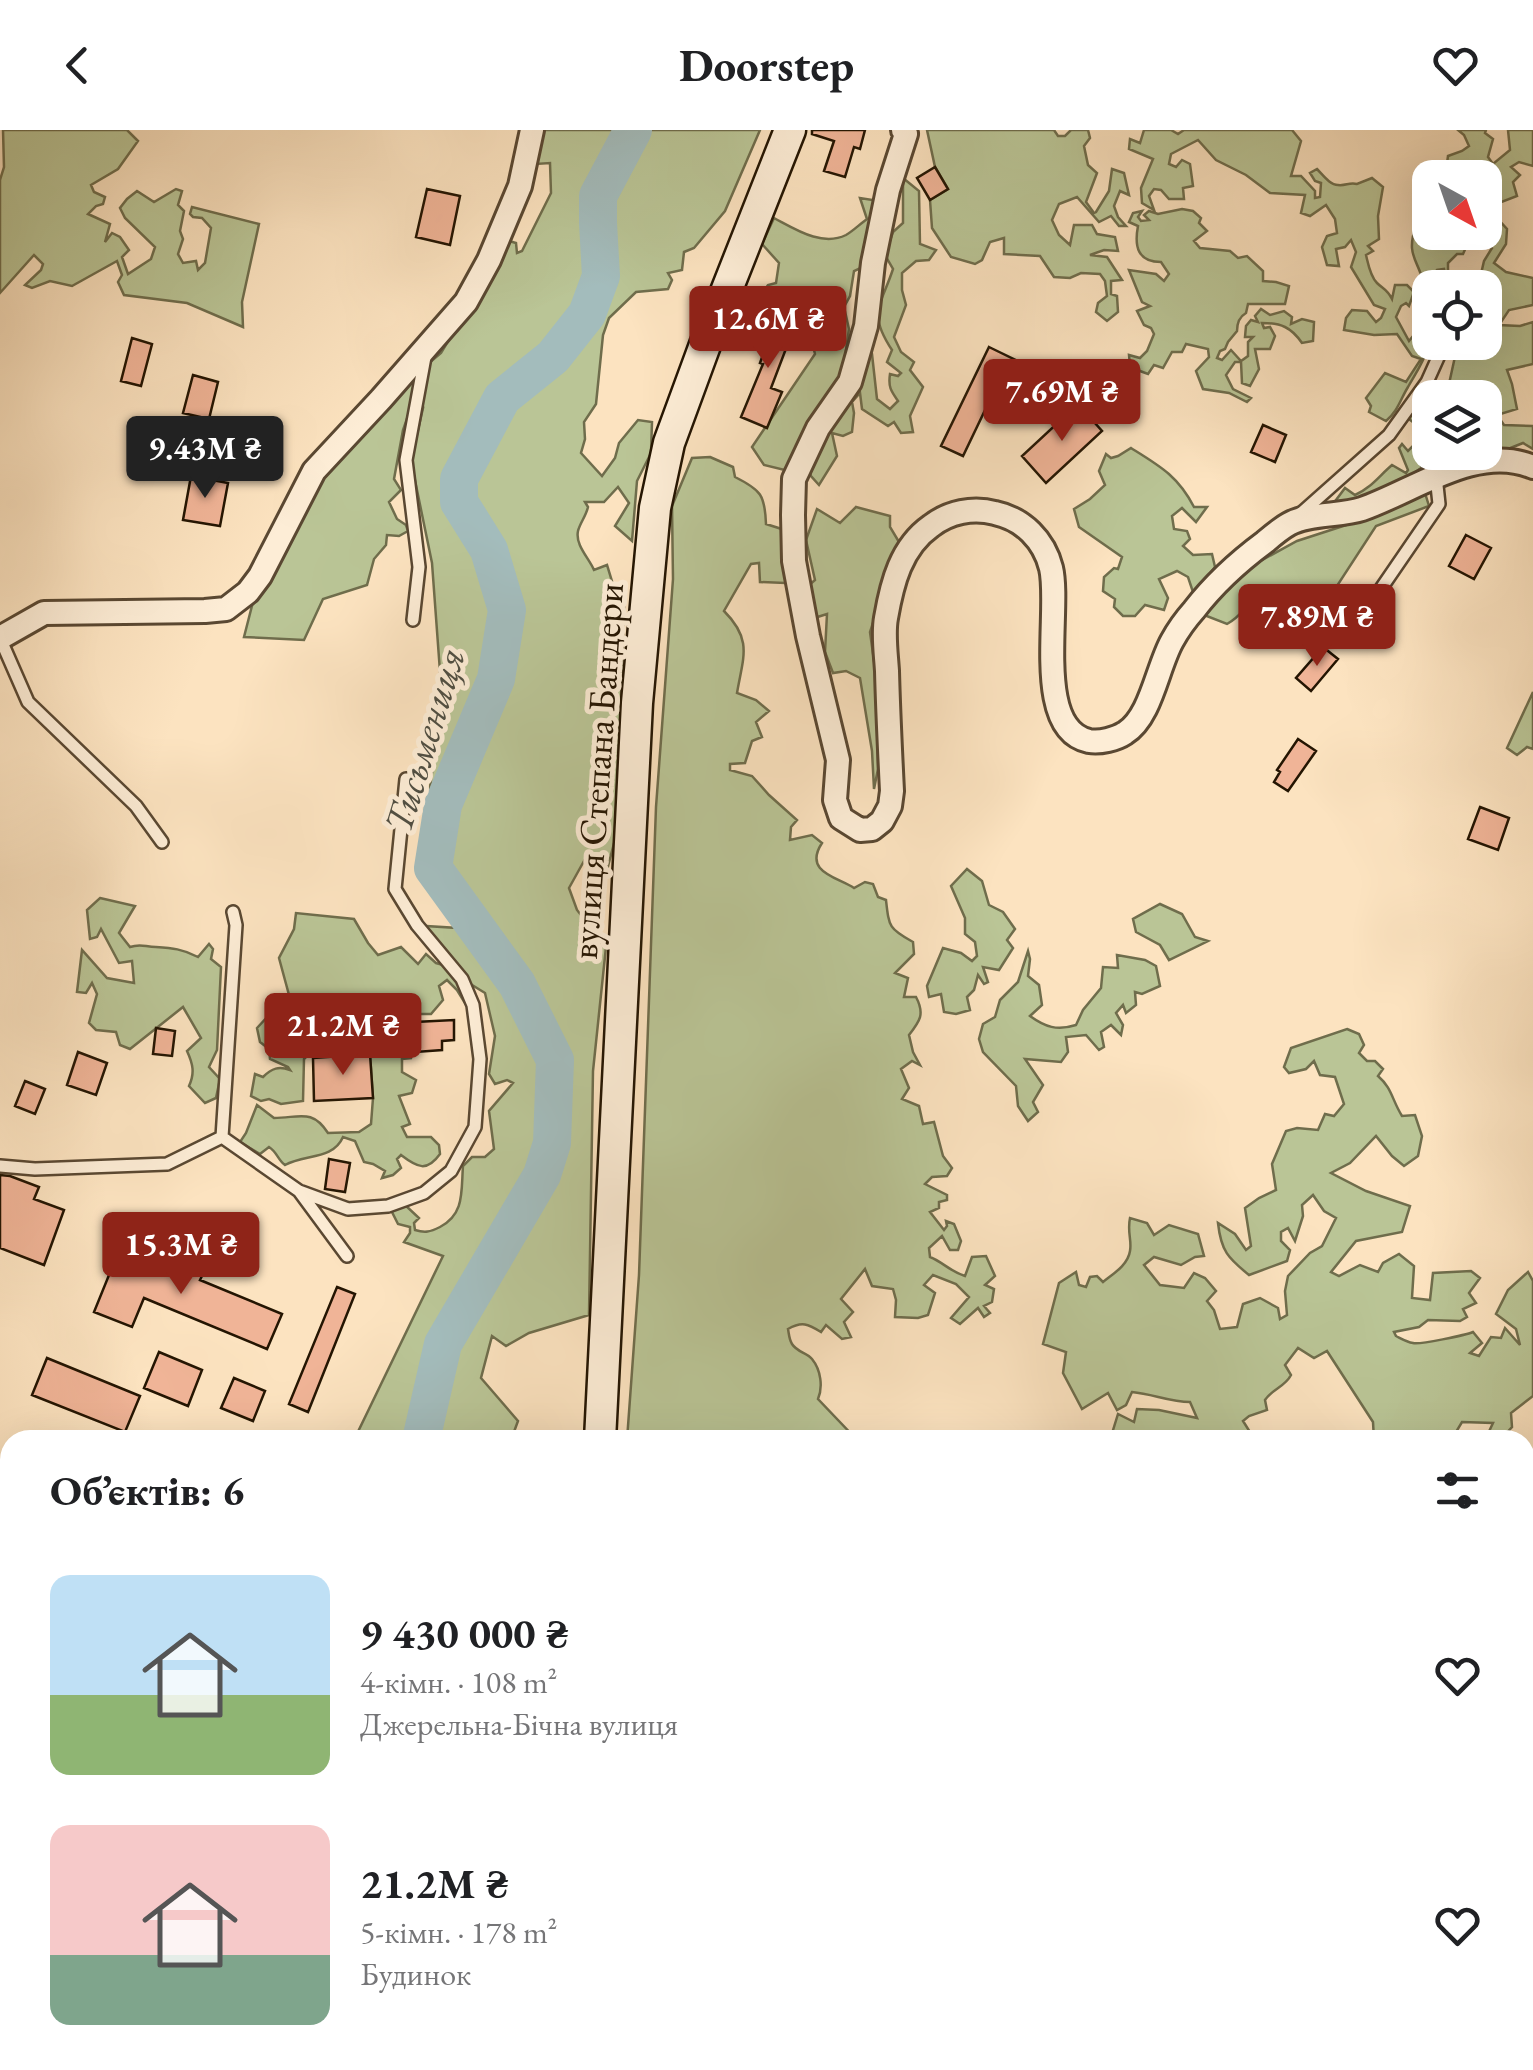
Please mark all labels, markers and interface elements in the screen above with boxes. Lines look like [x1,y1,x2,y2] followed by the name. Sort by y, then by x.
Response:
[679,36,854,94] text: Doorstep
[50,38,105,93] icon: back
[1428,38,1483,93] icon: heart
[1412,160,1502,250] north arrow
[1412,160,1502,470] map controls
[1412,270,1502,360] button: locate
[676,286,860,371] pin: 12.6M ₴
[711,297,825,339] text: 12.6M ₴
[970,359,1154,444] pin: 7.69M ₴
[1005,370,1119,412] text: 7.69M ₴
[1412,380,1502,470] button: layers
[113,416,297,501] pin: 9.43M ₴
[148,427,262,469] text: 9.43M ₴
[559,581,634,961] street label: вулиця Степана Бандери
[1225,584,1409,669] pin: 7.89M ₴
[1260,595,1374,637] text: 7.89M ₴
[371,641,477,839] water label: Тисьмениця
[251,993,435,1078] pin: 21.2M ₴
[286,1004,400,1046] text: 21.2M ₴
[89,1212,273,1297] pin: 15.3M ₴
[124,1223,238,1265] text: 15.3M ₴
[50,1463,244,1518] text: Об’єктів: 6
[1430,1463,1485,1518] icon: filters
[360,1606,569,1661] text: 9 430 000 ₴
[130,1615,250,1735] icon: home
[1430,1648,1485,1703] icon: heart
[360,1661,557,1703] text: 4-кімн. · 108 m²
[360,1703,678,1745] text: Джерельна-Бічна вулиця
[360,1856,509,1911] text: 21.2M ₴
[130,1865,250,1985] icon: home
[1430,1898,1485,1953] icon: heart
[360,1911,557,1953] text: 5-кімн. · 178 m²
[360,1953,471,1995] text: Будинок

